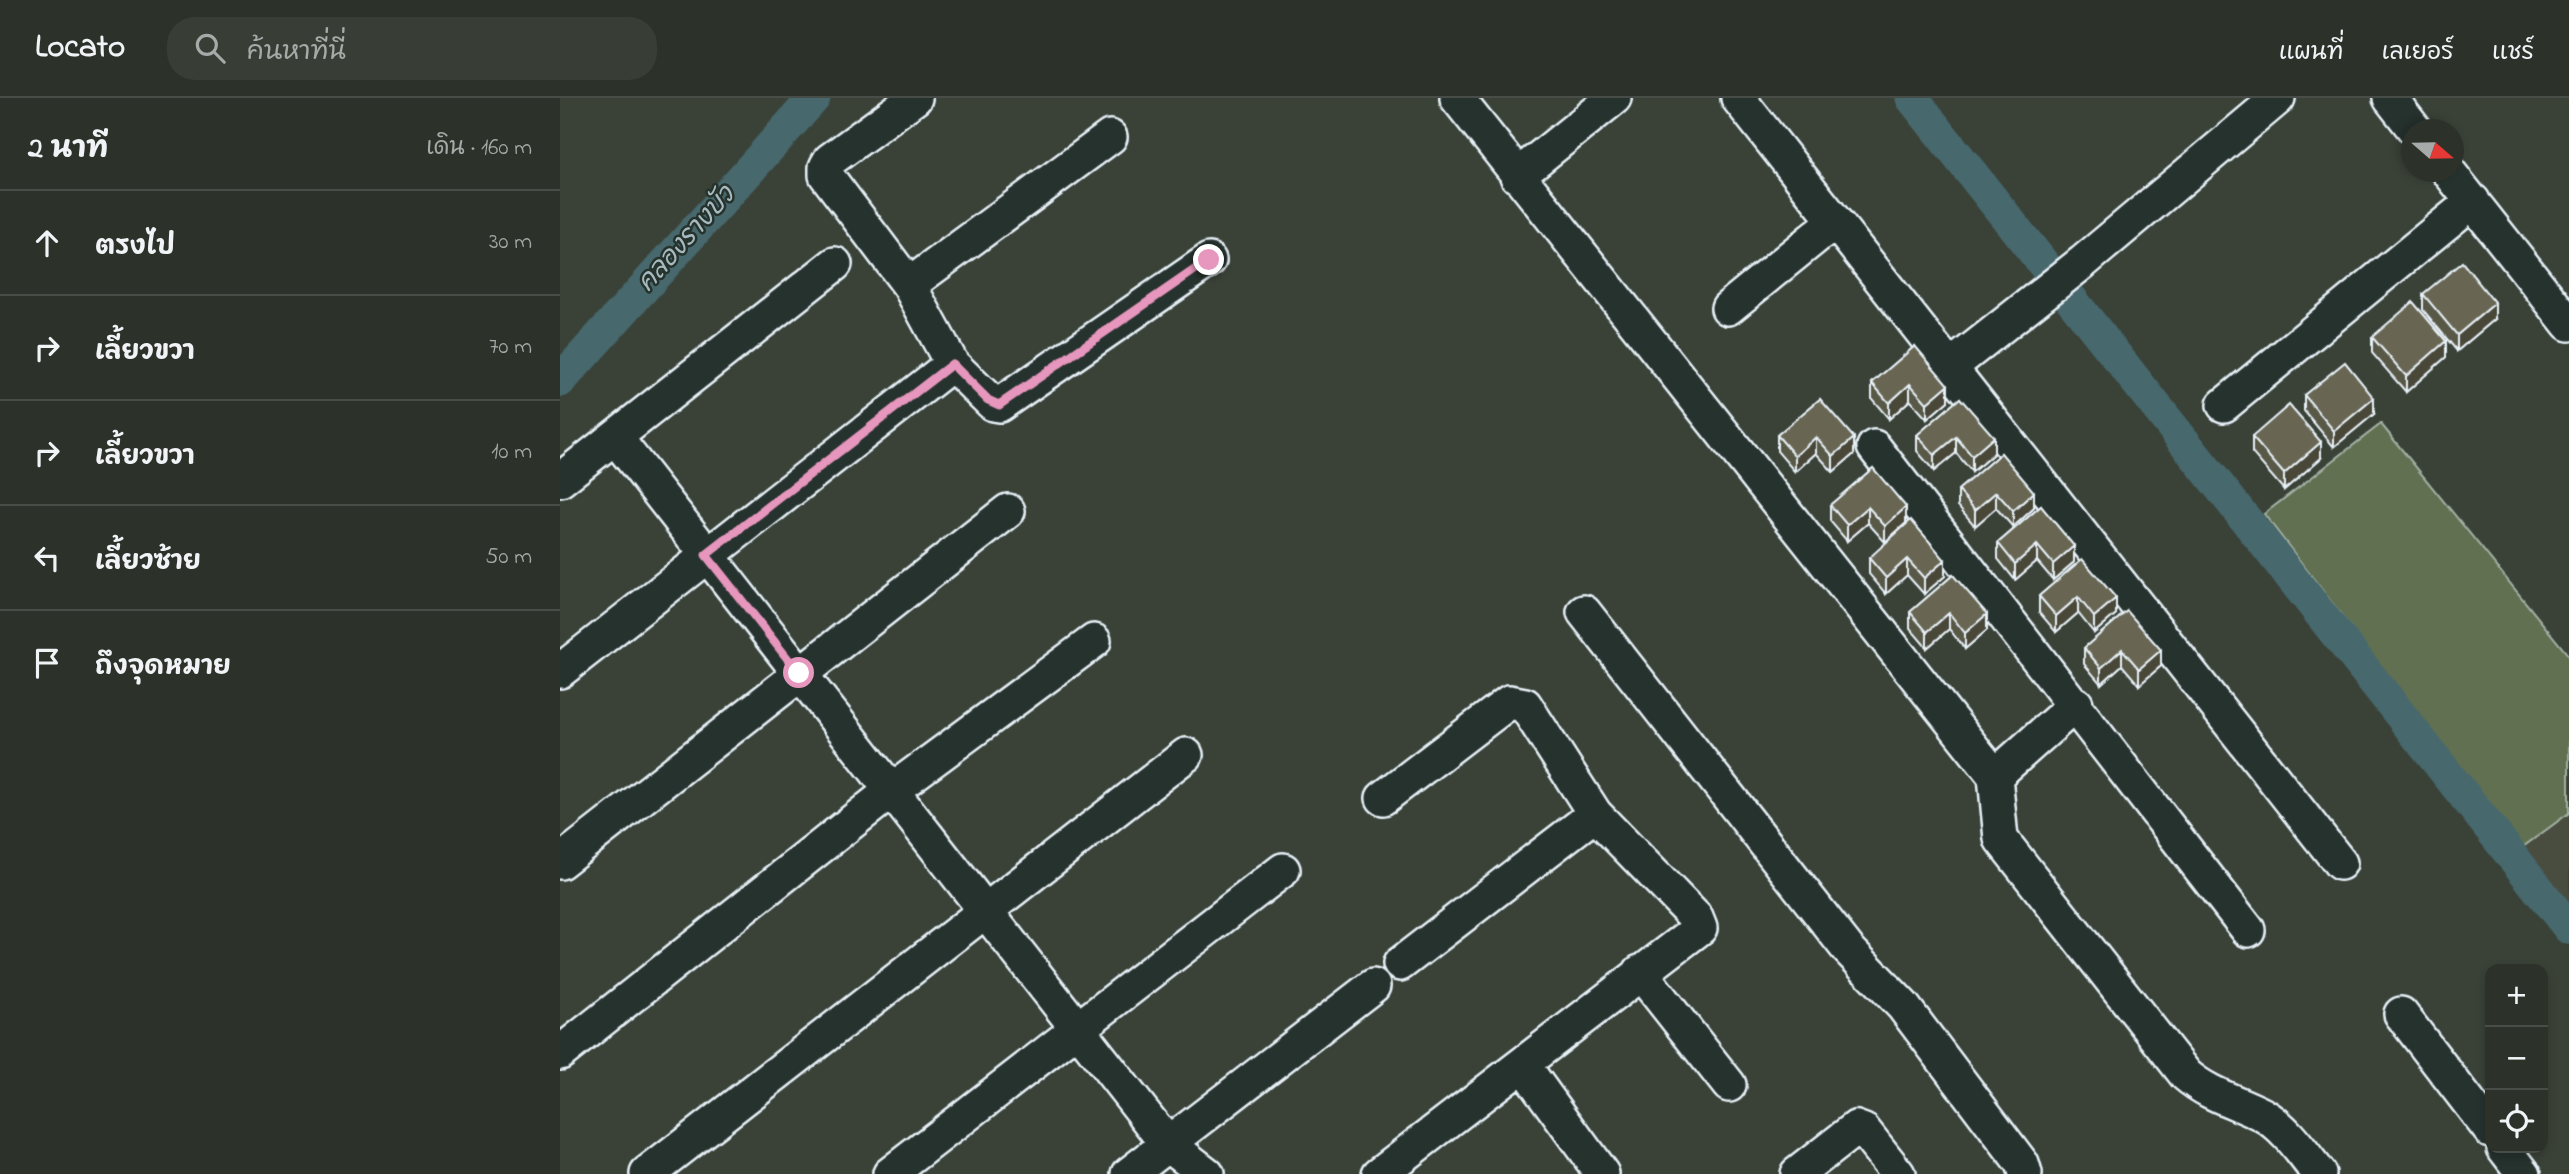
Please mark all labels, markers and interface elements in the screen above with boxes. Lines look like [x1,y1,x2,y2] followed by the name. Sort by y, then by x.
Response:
[167,17,657,80] search box
[35,24,125,72] text: Locato
[191,29,229,67] icon: search
[247,34,346,72] text: ค้นหาที่นี่
[2279,36,2344,71] text: แผนที่
[2382,36,2454,71] text: เลเยอร์
[2492,36,2534,71] text: แชร์
[2401,119,2464,182] north arrow
[28,128,108,172] text: 2 นาที
[426,132,532,165] text: เดิน · 160 m
[629,177,747,301] water label: คลองรางบัว
[28,224,66,262] icon: ahead
[489,226,532,259] text: 30 m
[95,229,175,267] text: ตรงไป
[1193,244,1224,275] route end
[28,329,66,367] icon: right
[489,331,532,364] text: 70 m
[95,334,195,372] text: เลี้ยวขวา
[28,434,66,472] icon: right
[491,436,532,469] text: 10 m
[95,439,195,477] text: เลี้ยวขวา
[28,539,66,577] icon: left
[485,541,532,574] text: 50 m
[95,544,201,582] text: เลี้ยวซ้าย
[28,644,66,682] icon: arrive
[95,649,231,687] text: ถึงจุดหมาย
[783,657,814,688] route start
[2485,964,2548,1153] map controls
[2485,964,2548,1027] button: +
[2485,1027,2548,1090] button: −
[2485,1090,2548,1153] button: locate

